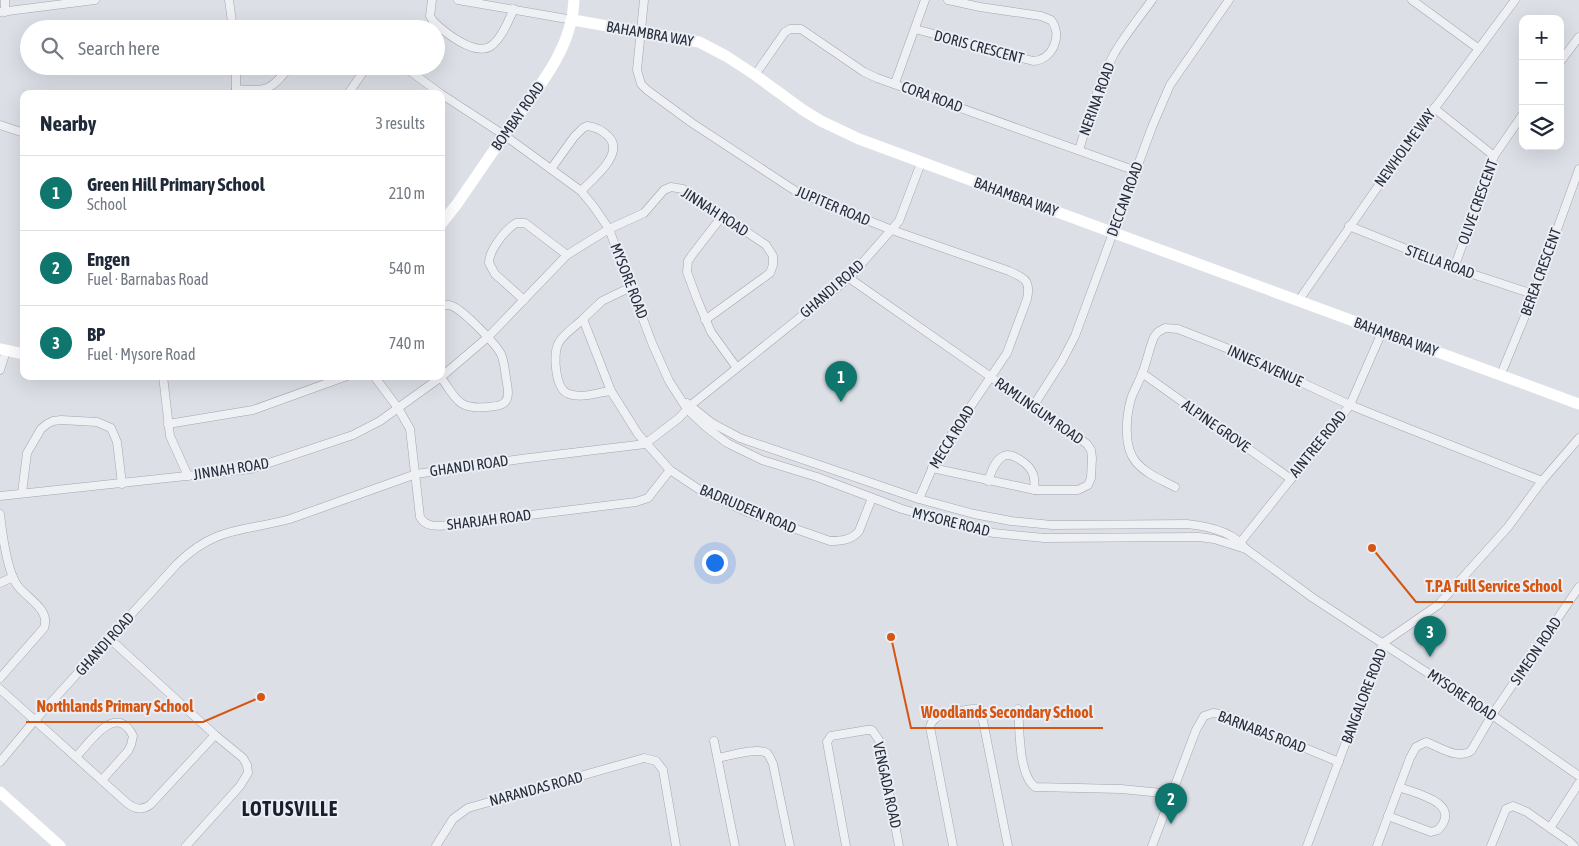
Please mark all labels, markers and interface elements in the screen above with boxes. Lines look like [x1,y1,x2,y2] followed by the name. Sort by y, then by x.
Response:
[1519,15,1564,150] map controls
[1519,15,1564,60] button: +
[605,17,695,50] street label: BAHAMBRA WAY
[20,20,445,75] search box
[932,26,1026,67] street label: DORIS CRESCENT
[38,34,66,62] icon: search
[78,37,160,59] text: Search here
[1075,60,1118,138] street label: NERINA ROAD
[1519,60,1564,105] button: −
[488,78,548,153] street label: BOMBAY ROAD
[899,78,965,115] street label: CORA ROAD
[1371,105,1439,190] street label: NEWHOLME WAY
[1519,105,1564,150] button: layers
[40,111,96,135] text: Nearby
[375,114,425,132] text: 3 results
[1454,156,1501,247] street label: OLIVE CRESCENT
[1103,159,1146,238] street label: DECCAN ROAD
[87,173,265,195] text: Green Hill Primary School
[972,173,1061,220] street label: BAHAMBRA WAY
[793,182,873,229] street label: JUPITER ROAD
[52,184,60,202] text: 1
[389,184,425,202] text: 210 m
[679,184,752,239] street label: JINNAH ROAD
[87,195,127,213] text: School
[1517,225,1564,318] street label: BEREA CRESCENT
[607,241,652,321] street label: MYSORE ROAD
[1403,241,1477,282] street label: STELLA ROAD
[87,248,130,270] text: Engen
[796,256,867,321] street label: GHANDI ROAD
[52,259,60,277] text: 2
[389,259,425,277] text: 540 m
[87,270,209,288] text: Fuel · Barnabas Road
[1352,313,1441,360] street label: BAHAMBRA WAY
[87,323,105,345] text: BP
[52,334,60,352] text: 3
[389,334,425,352] text: 740 m
[1225,341,1306,390] street label: INNES AVENUE
[87,345,196,363] text: Fuel · Mysore Road
[825,361,857,402] pin: 1
[992,374,1087,447] street label: RAMLINGUM ROAD
[1179,396,1254,456] street label: ALPINE GROVE
[926,402,978,471] street label: MECCA ROAD
[1286,407,1350,480] street label: AINTREE ROAD
[429,452,509,479] street label: GHANDI ROAD
[192,454,270,483] street label: JINNAH ROAD
[697,481,799,537] street label: BADRUDEEN ROAD
[910,504,992,539] street label: MYSORE ROAD
[446,506,532,533] street label: SHARJAH ROAD
[702,550,728,576] your location
[1416,571,1573,602] callout: T.P.A Full Service School
[1426,577,1563,595] text: T.P.A Full Service School
[72,609,137,679] street label: GHANDI ROAD
[1507,614,1564,688] street label: SIMEON ROAD
[1414,616,1446,657] pin: 3
[1338,646,1390,746] street label: BANGALORE ROAD
[1425,665,1500,724] street label: MYSORE ROAD
[26,691,203,722] callout: Northlands Primary School
[36,697,194,715] text: Northlands Primary School
[911,697,1103,728] callout: Woodlands Secondary School
[920,703,1094,721] text: Woodlands Secondary School
[1216,707,1309,756] street label: BARNABAS ROAD
[870,740,905,829] street label: VENGADA ROAD
[487,768,584,809] street label: NARANDAS ROAD
[1155,783,1187,824] pin: 2
[242,797,338,820] district label: LOTUSVILLE

